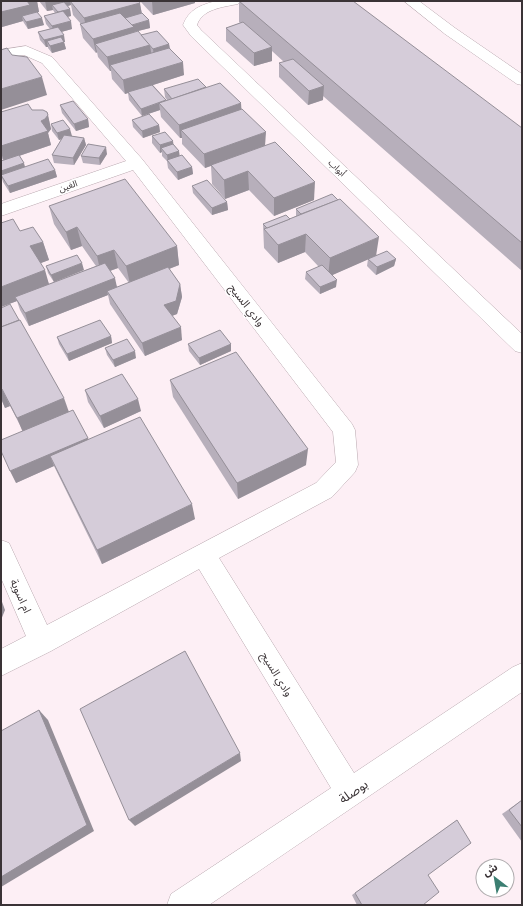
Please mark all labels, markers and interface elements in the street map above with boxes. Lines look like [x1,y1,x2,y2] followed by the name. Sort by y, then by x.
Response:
[326,157,348,179] street label: أبواب
[57,178,79,195] street label: الغين
[224,282,267,331] street label: وادي السيج
[6,577,34,616] street label: ام اسوية
[256,650,295,700] street label: وادي السيج
[337,777,372,808] street label: بوصلة
[475,858,515,898] north arrow
[480,860,500,880] text: ش

